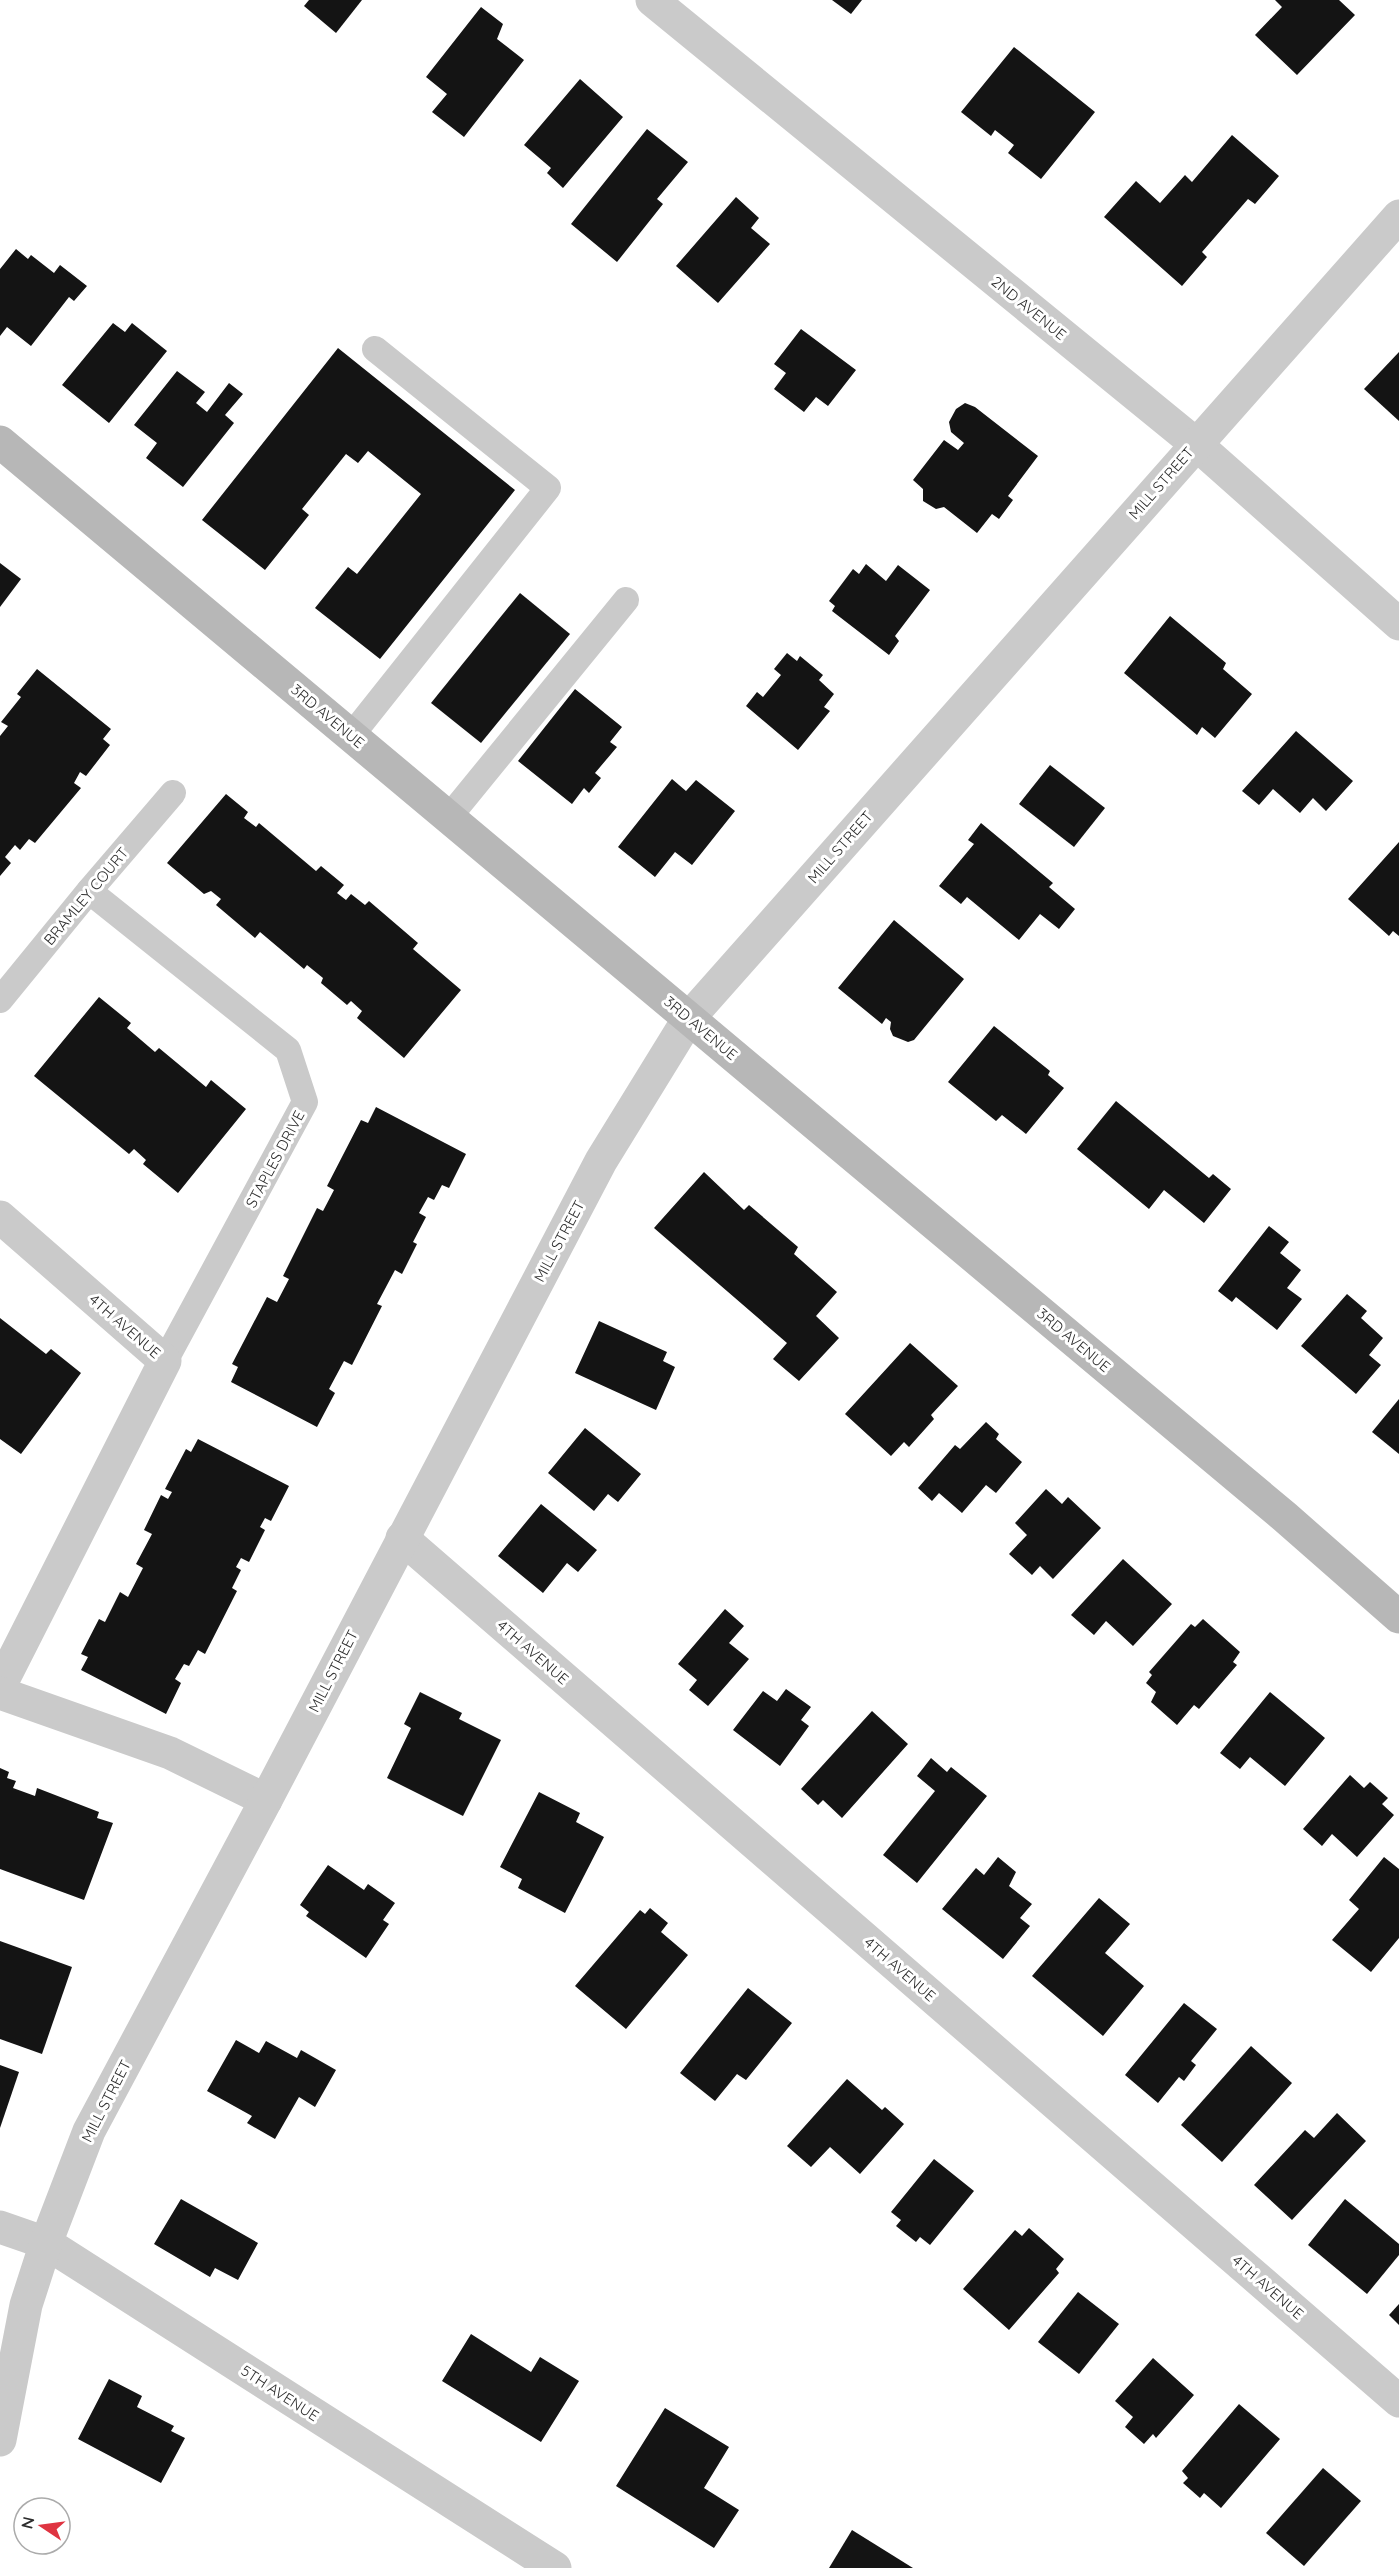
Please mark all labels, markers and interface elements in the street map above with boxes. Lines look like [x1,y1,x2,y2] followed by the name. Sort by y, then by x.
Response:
[988,272,1070,344] street label: 2ND AVENUE
[1124,443,1198,523] street label: MILL STREET
[288,680,368,752] street label: 3RD AVENUE
[803,807,877,887] street label: MILL STREET
[40,843,132,949] street label: BRAMLEY COURT
[661,992,741,1064] street label: 3RD AVENUE
[241,1107,309,1211] street label: STAPLES DRIVE
[530,1197,588,1285] street label: MILL STREET
[85,1290,165,1362] street label: 4TH AVENUE
[1034,1304,1114,1376] street label: 3RD AVENUE
[493,1616,573,1688] street label: 4TH AVENUE
[304,1627,362,1715] street label: MILL STREET
[860,1933,940,2005] street label: 4TH AVENUE
[77,2057,135,2145] street label: MILL STREET
[1228,2251,1308,2323] street label: 4TH AVENUE
[237,2361,323,2425] street label: 5TH AVENUE
[12,2496,72,2556] north arrow
[16,2515,38,2531] text: N

